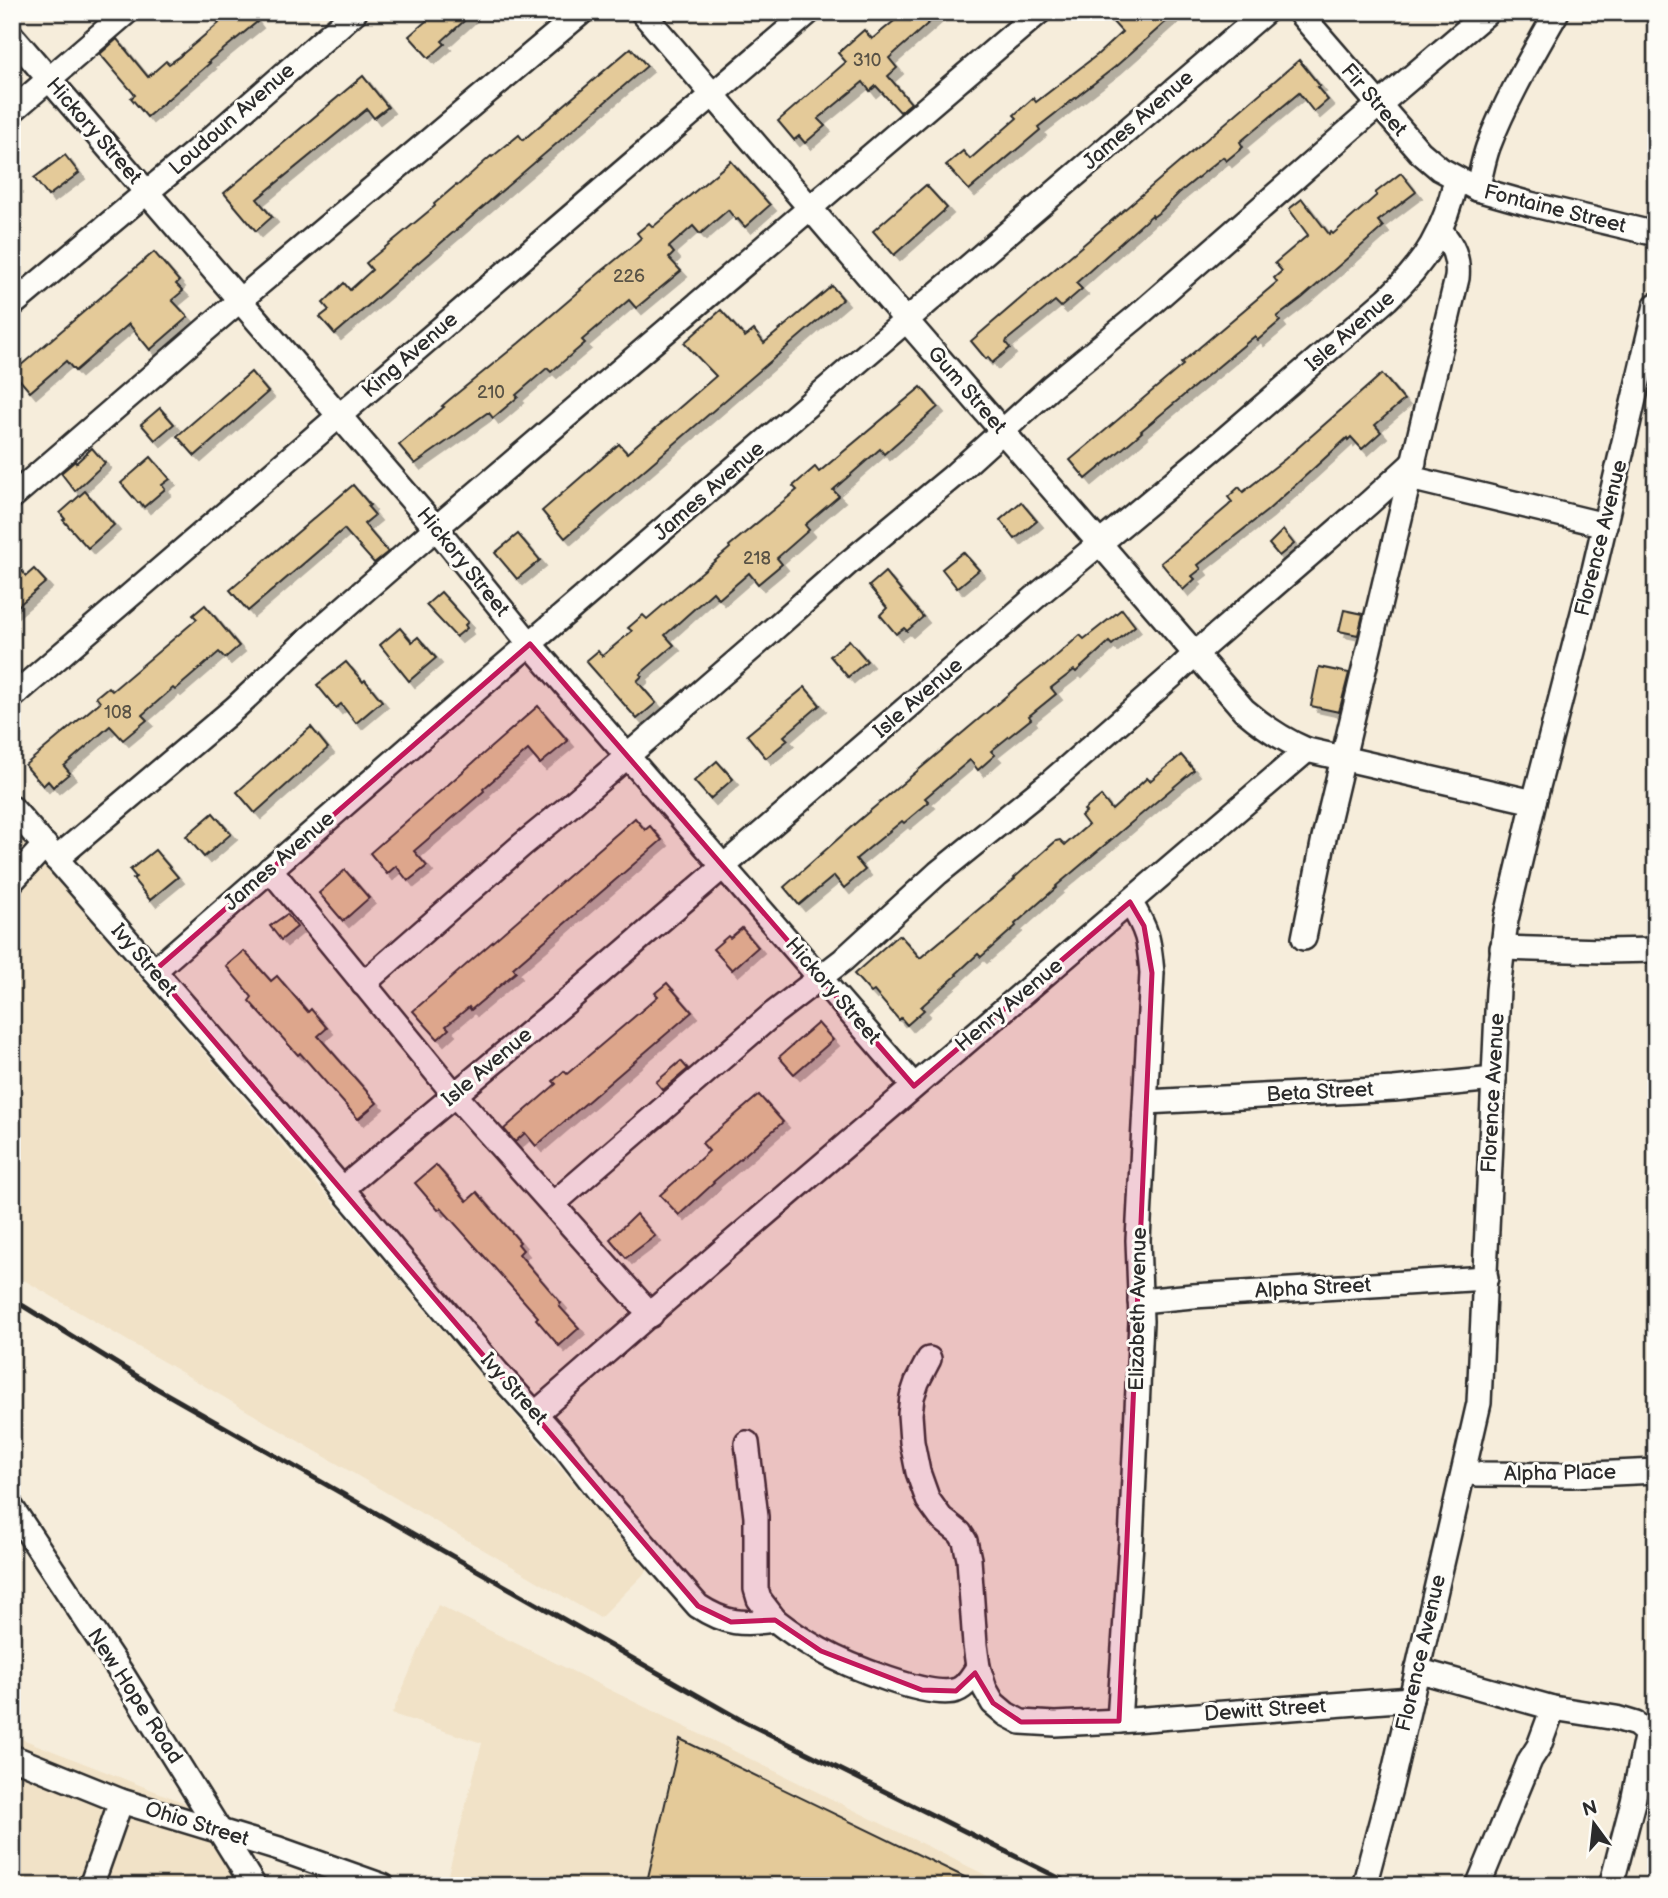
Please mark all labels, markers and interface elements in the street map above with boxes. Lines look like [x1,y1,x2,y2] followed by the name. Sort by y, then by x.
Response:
[853,50,881,71] house number: 310
[164,58,300,180] street label: Loudoun Avenue
[1336,59,1413,142] street label: Fir Street
[1077,65,1199,175] street label: James Avenue
[41,73,147,190] street label: Hickory Street
[1481,179,1629,239] street label: Fontaine Street
[613,266,645,287] house number: 226
[1300,285,1400,377] street label: Isle Avenue
[357,307,463,403] street label: King Avenue
[922,341,1012,439] street label: Gum Street
[477,382,505,403] house number: 210
[648,436,770,546] street label: James Avenue
[1569,457,1633,619] street label: Florence Avenue
[411,502,515,622] street label: Hickory Street
[743,548,771,569] house number: 218
[868,652,968,744] street label: Isle Avenue
[104,702,132,723] house number: 108
[218,806,340,916] street label: James Avenue
[106,919,183,1002] street label: Ivy Street
[780,933,886,1050] street label: Hickory Street
[950,953,1068,1057] street label: Henry Avenue
[1476,1012,1510,1174] street label: Florence Avenue
[437,1022,537,1112] street label: Isle Avenue
[1266,1077,1375,1107] street label: Beta Street
[1124,1227,1152,1391] street label: Elizabeth Avenue
[1254,1272,1372,1304] street label: Alpha Street
[475,1348,553,1431] street label: Ivy Street
[1504,1460,1616,1486] street label: Alpha Place
[1391,1572,1451,1734] street label: Florence Avenue
[82,1624,188,1768] street label: New Hope Road
[1203,1693,1327,1727] street label: Dewitt Street
[1560,1790,1630,1860] north arrow
[142,1796,253,1852] street label: Ohio Street
[1580,1796,1600,1822] text: N

